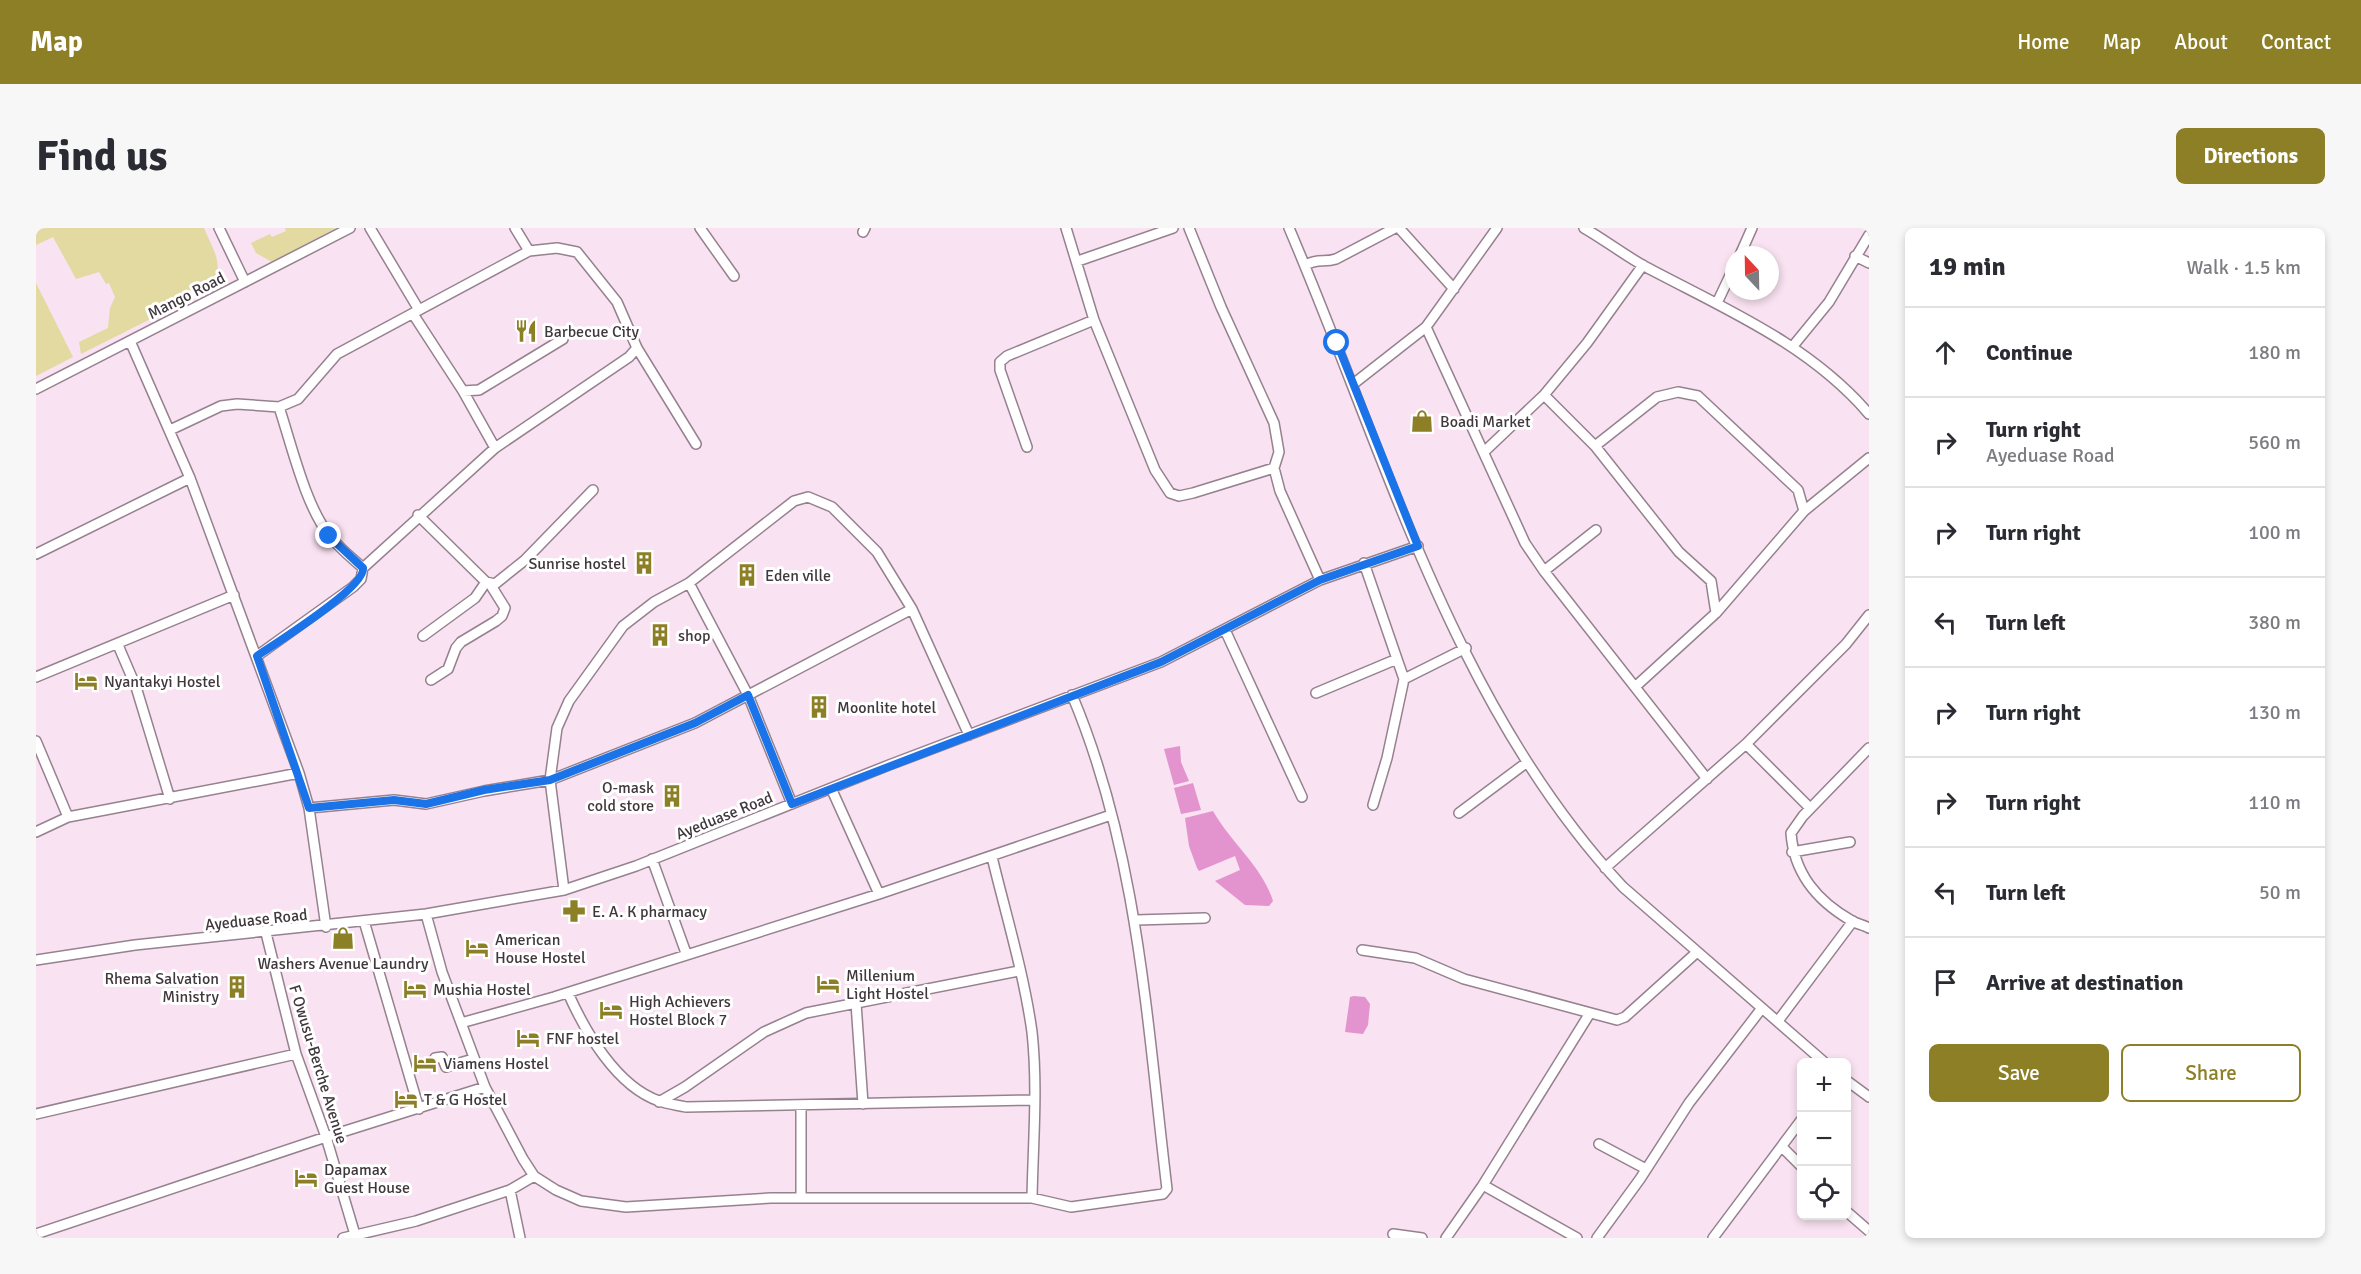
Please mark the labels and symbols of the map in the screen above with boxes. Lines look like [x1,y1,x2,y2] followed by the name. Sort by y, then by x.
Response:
[1725,246,1779,300] north arrow
[144,268,229,324] street label: Mango Road
[513,318,539,344] restaurant icon: Barbecue City
[544,322,639,342] place label: Barbecue City
[1323,329,1349,355] route start
[1409,408,1435,434] shop icon: Boadi Market
[1440,412,1531,432] place label: Boadi Market
[315,522,341,548] route end
[631,550,657,576] building icon: Sunrise hostel
[528,554,626,574] place label: Sunrise hostel
[734,562,760,588] building icon: Eden ville
[765,566,831,586] place label: Eden ville
[647,622,673,648] building icon: shop
[678,626,711,646] place label: shop
[73,668,99,694] hotel icon: Nyantakyi Hostel
[104,672,221,692] place label: Nyantakyi Hostel
[806,694,832,720] building icon: Moonlite hotel
[837,698,936,718] place label: Moonlite hotel
[587,778,654,816] place label: O-mask cold store
[659,783,685,809] building icon: O-mask cold store
[673,787,776,844] street label: Ayeduase Road
[561,898,587,924] pharmacy icon: E. A. K pharmacy
[592,902,707,922] place label: E. A. K pharmacy
[204,905,308,935] street label: Ayeduase Road
[330,925,356,951] shop icon: Washers Avenue Laundry
[495,930,586,968] place label: American House Hostel
[464,935,490,961] hotel icon: American House Hostel
[258,954,429,974] place label: Washers Avenue Laundry
[846,966,929,1004] place label: Millenium Light Hostel
[104,969,220,1007] place label: Rhema Salvation Ministry
[815,971,841,997] hotel icon: Millenium Light Hostel
[224,974,250,1000] building icon: Rhema Salvation Ministry
[402,976,428,1002] hotel icon: Mushia Hostel
[433,980,531,1000] place label: Mushia Hostel
[284,982,352,1146] street label: F Owusu-Berche Avenue
[629,992,731,1030] place label: High Achievers Hostel Block 7
[598,997,624,1023] hotel icon: High Achievers Hostel Block 7
[515,1025,541,1051] hotel icon: FNF hostel
[546,1029,620,1049] place label: FNF hostel
[412,1050,438,1076] hotel icon: Viamens Hostel
[443,1054,549,1074] place label: Viamens Hostel
[393,1086,419,1112] hotel icon: T & G Hostel
[424,1090,507,1110] place label: T & G Hostel
[324,1160,410,1198] place label: Dapamax Guest House
[293,1165,319,1191] hotel icon: Dapamax Guest House

